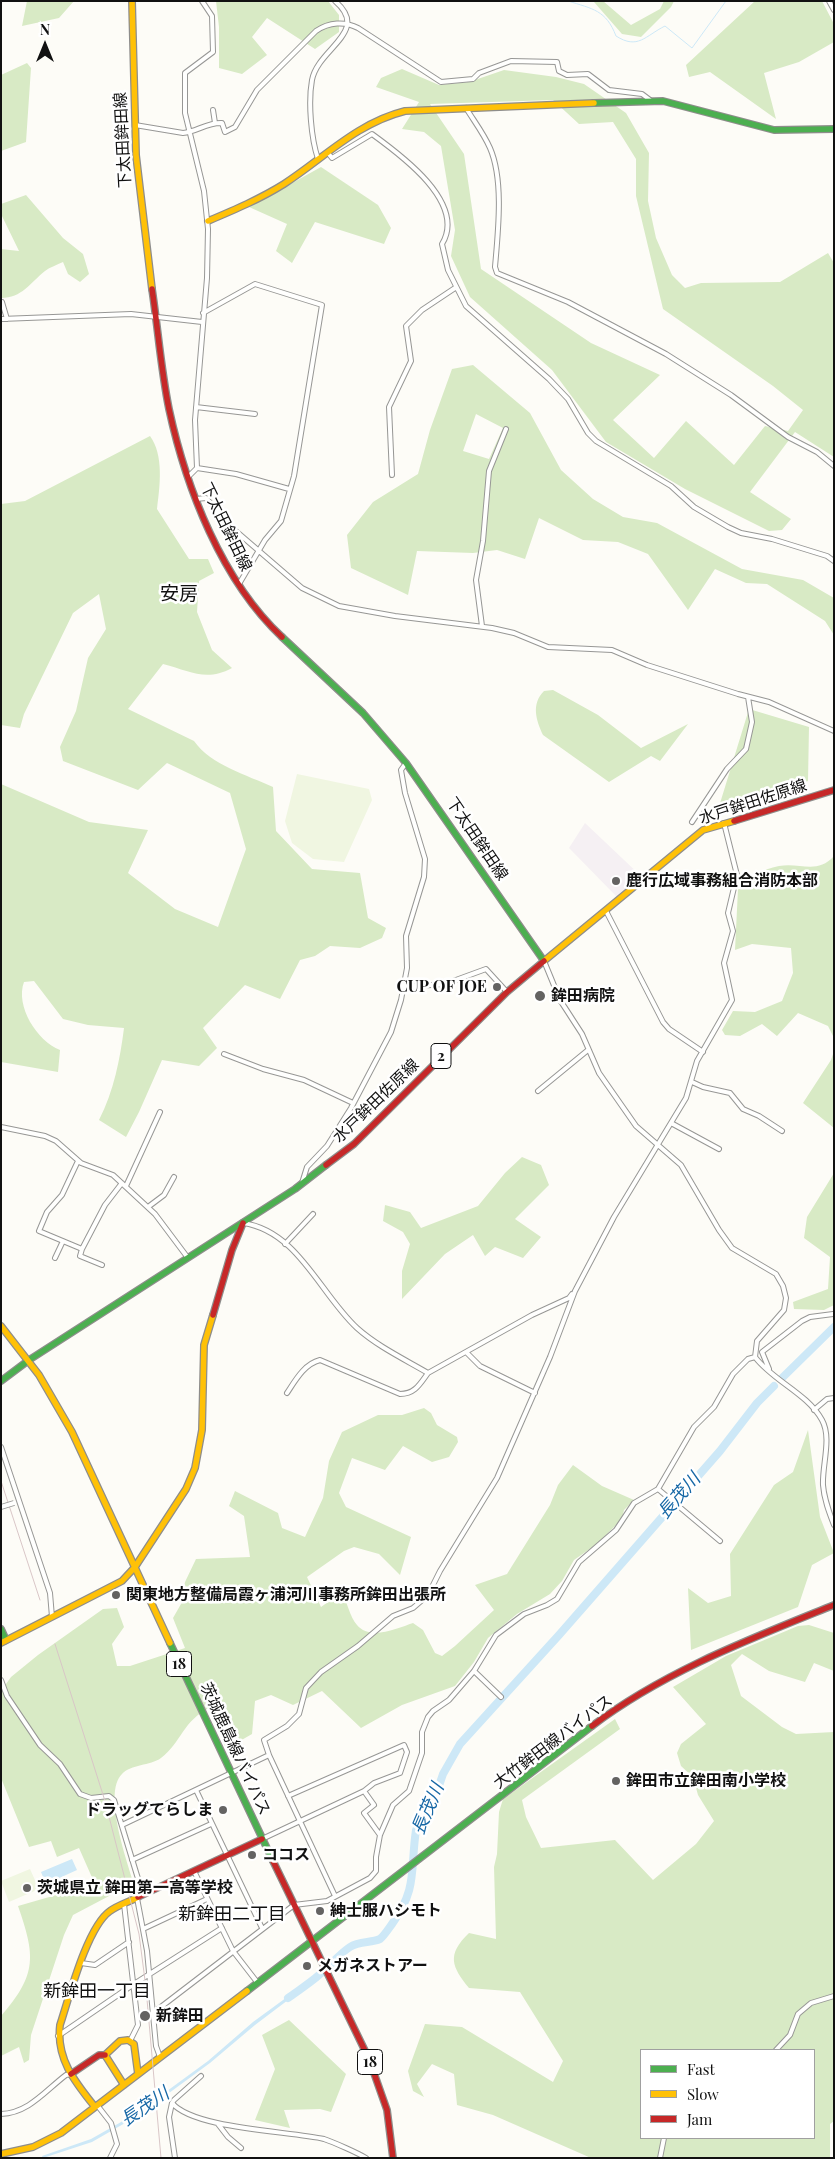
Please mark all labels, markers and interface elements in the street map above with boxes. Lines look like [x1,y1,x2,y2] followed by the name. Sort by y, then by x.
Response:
[20,20,70,70] north arrow
[40,20,50,39] text: N
[111,92,135,188] street label: 下太田鉾田線
[196,480,256,574] street label: 下太田鉾田線
[160,583,198,605] district label: 安房
[697,776,809,828] street label: 水戸鉾田佐原線
[442,794,512,884] street label: 下太田鉾田線
[626,871,818,891] place label: 鹿行広域事務組合消防本部
[610,875,622,887] marker: 鹿行広域事務組合消防本部
[397,977,487,997] place label: CUP OF JOE
[491,981,503,993] marker: CUP OF JOE
[551,986,615,1006] place label: 鉾田病院
[533,989,547,1003] marker: 鉾田病院
[431,1044,451,1068] road number: 2
[329,1055,423,1147] street label: 水戸鉾田佐原線
[653,1469,705,1523] water label: 長茂川
[126,1585,446,1605] place label: 関東地方整備局霞ヶ浦河川事務所鉾田出張所
[110,1589,122,1601] marker: 関東地方整備局霞ヶ浦河川事務所鉾田出張所
[166,1652,192,1676] road number: 18
[196,1680,274,1818] street label: 茨城鹿島線バイパス
[490,1691,616,1793] street label: 大竹鉾田線バイパス
[626,1771,786,1791] place label: 鉾田市立鉾田南小学校
[610,1775,622,1787] marker: 鉾田市立鉾田南小学校
[408,1780,448,1838] water label: 長茂川
[85,1800,213,1820] place label: ドラッグてらしま
[217,1804,229,1816] marker: ドラッグてらしま
[262,1845,310,1865] place label: ココス
[246,1849,258,1861] marker: ココス
[37,1878,233,1898] place label: 茨城県立 鉾田第一高等学校
[21,1882,33,1894] marker: 茨城県立 鉾田第一高等学校
[330,1901,442,1921] place label: 紳士服ハシモト
[178,1903,286,1925] district label: 新鉾田二丁目
[314,1905,326,1917] marker: 紳士服ハシモト
[317,1956,428,1976] place label: メガネストアー
[301,1960,313,1972] marker: メガネストアー
[43,1980,151,2002] district label: 新鉾田一丁目
[156,2006,204,2026] place label: 新鉾田
[138,2009,152,2023] marker: 新鉾田
[640,2049,815,2139] legend
[358,2050,382,2074] road number: 18
[687,2059,715,2079] text: Fast
[117,2083,173,2131] water label: 長茂川
[687,2084,719,2104] text: Slow
[687,2109,712,2129] text: Jam

